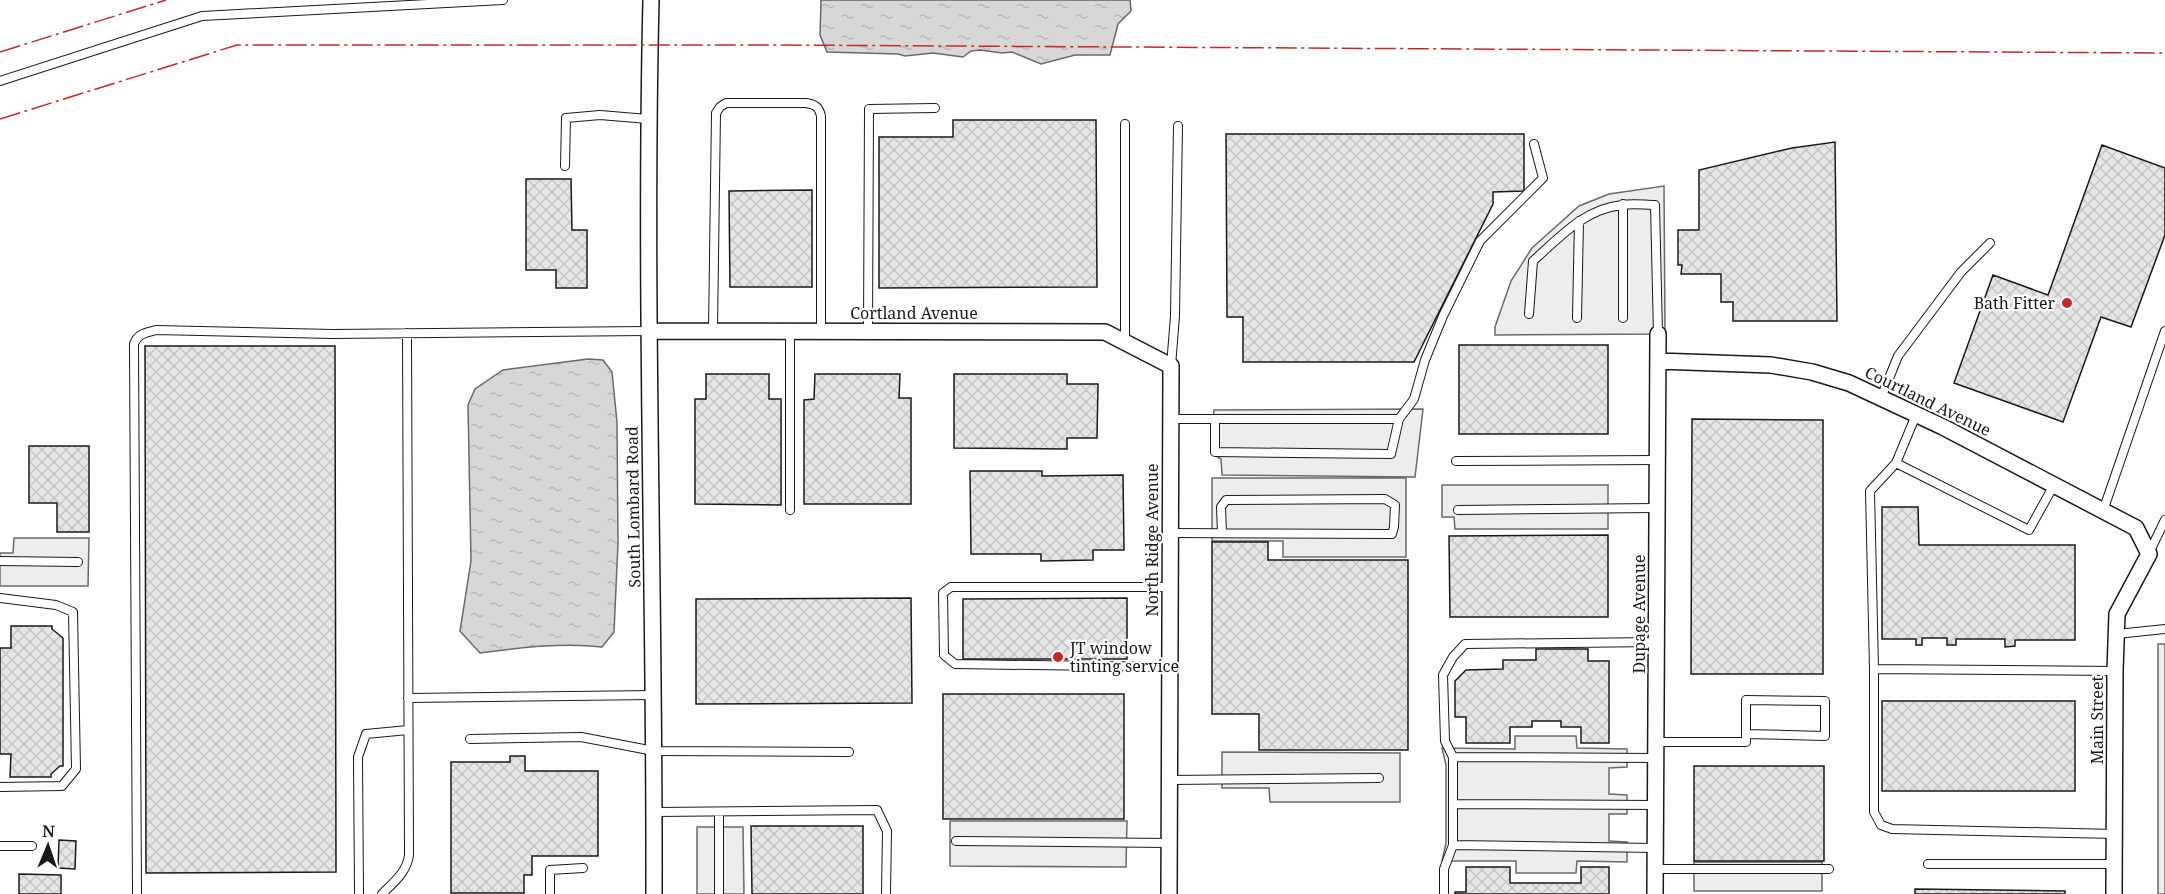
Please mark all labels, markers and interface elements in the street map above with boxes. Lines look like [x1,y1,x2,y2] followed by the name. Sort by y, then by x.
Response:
[1974,292,2055,314] place label: Bath Fitter
[2060,296,2074,310] marker: Bath Fitter
[850,302,978,324] street label: Cortland Avenue
[1861,361,1995,441] street label: Courtland Avenue
[621,426,645,588] street label: South Lombard Road
[1141,464,1163,616] street label: North Ridge Avenue
[1628,554,1650,674] street label: Dupage Avenue
[1069,637,1179,677] place label: JT window tinting service
[1051,650,1065,664] marker: JT window tinting service
[2086,676,2108,764] street label: Main Street
[18,816,78,876] north arrow
[42,820,56,842] text: N

